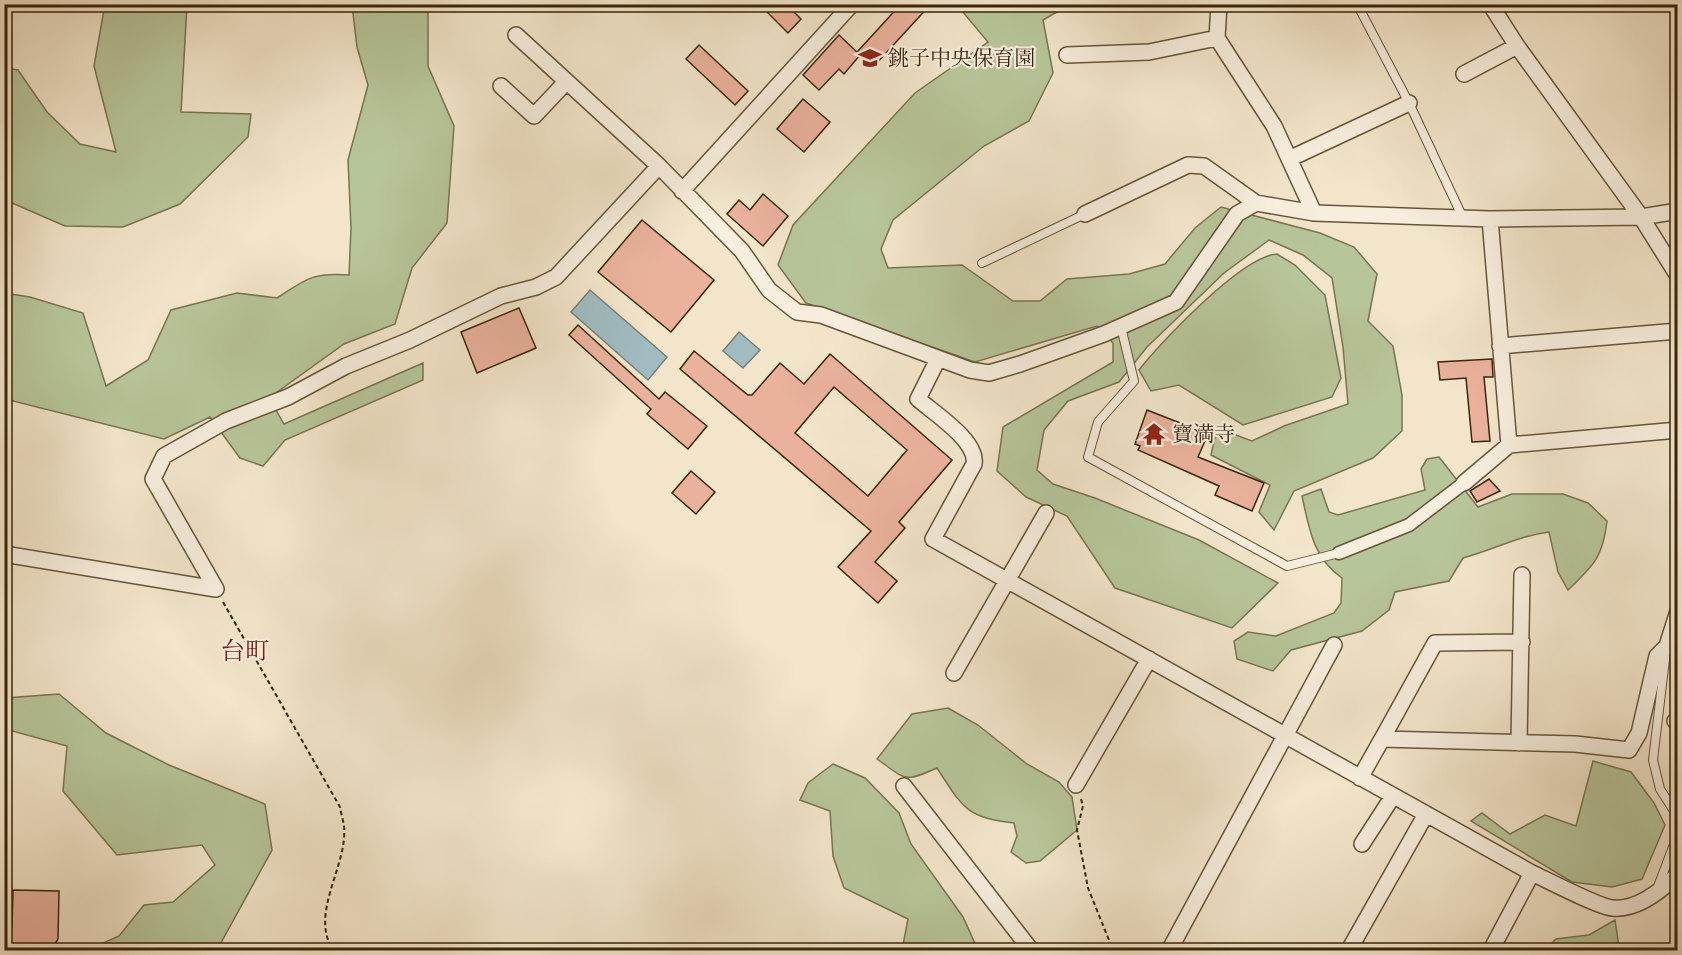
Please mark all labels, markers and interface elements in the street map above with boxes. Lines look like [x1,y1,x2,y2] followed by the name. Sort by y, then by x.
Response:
[888,44,1035,73] place label: 銚子中央保育園
[857,45,883,71] school or university icon: 銚子中央保育園
[1172,420,1235,449] place label: 寶満寺
[1141,421,1167,447] temple icon: 寶満寺
[221,635,269,668] district label: 台町

